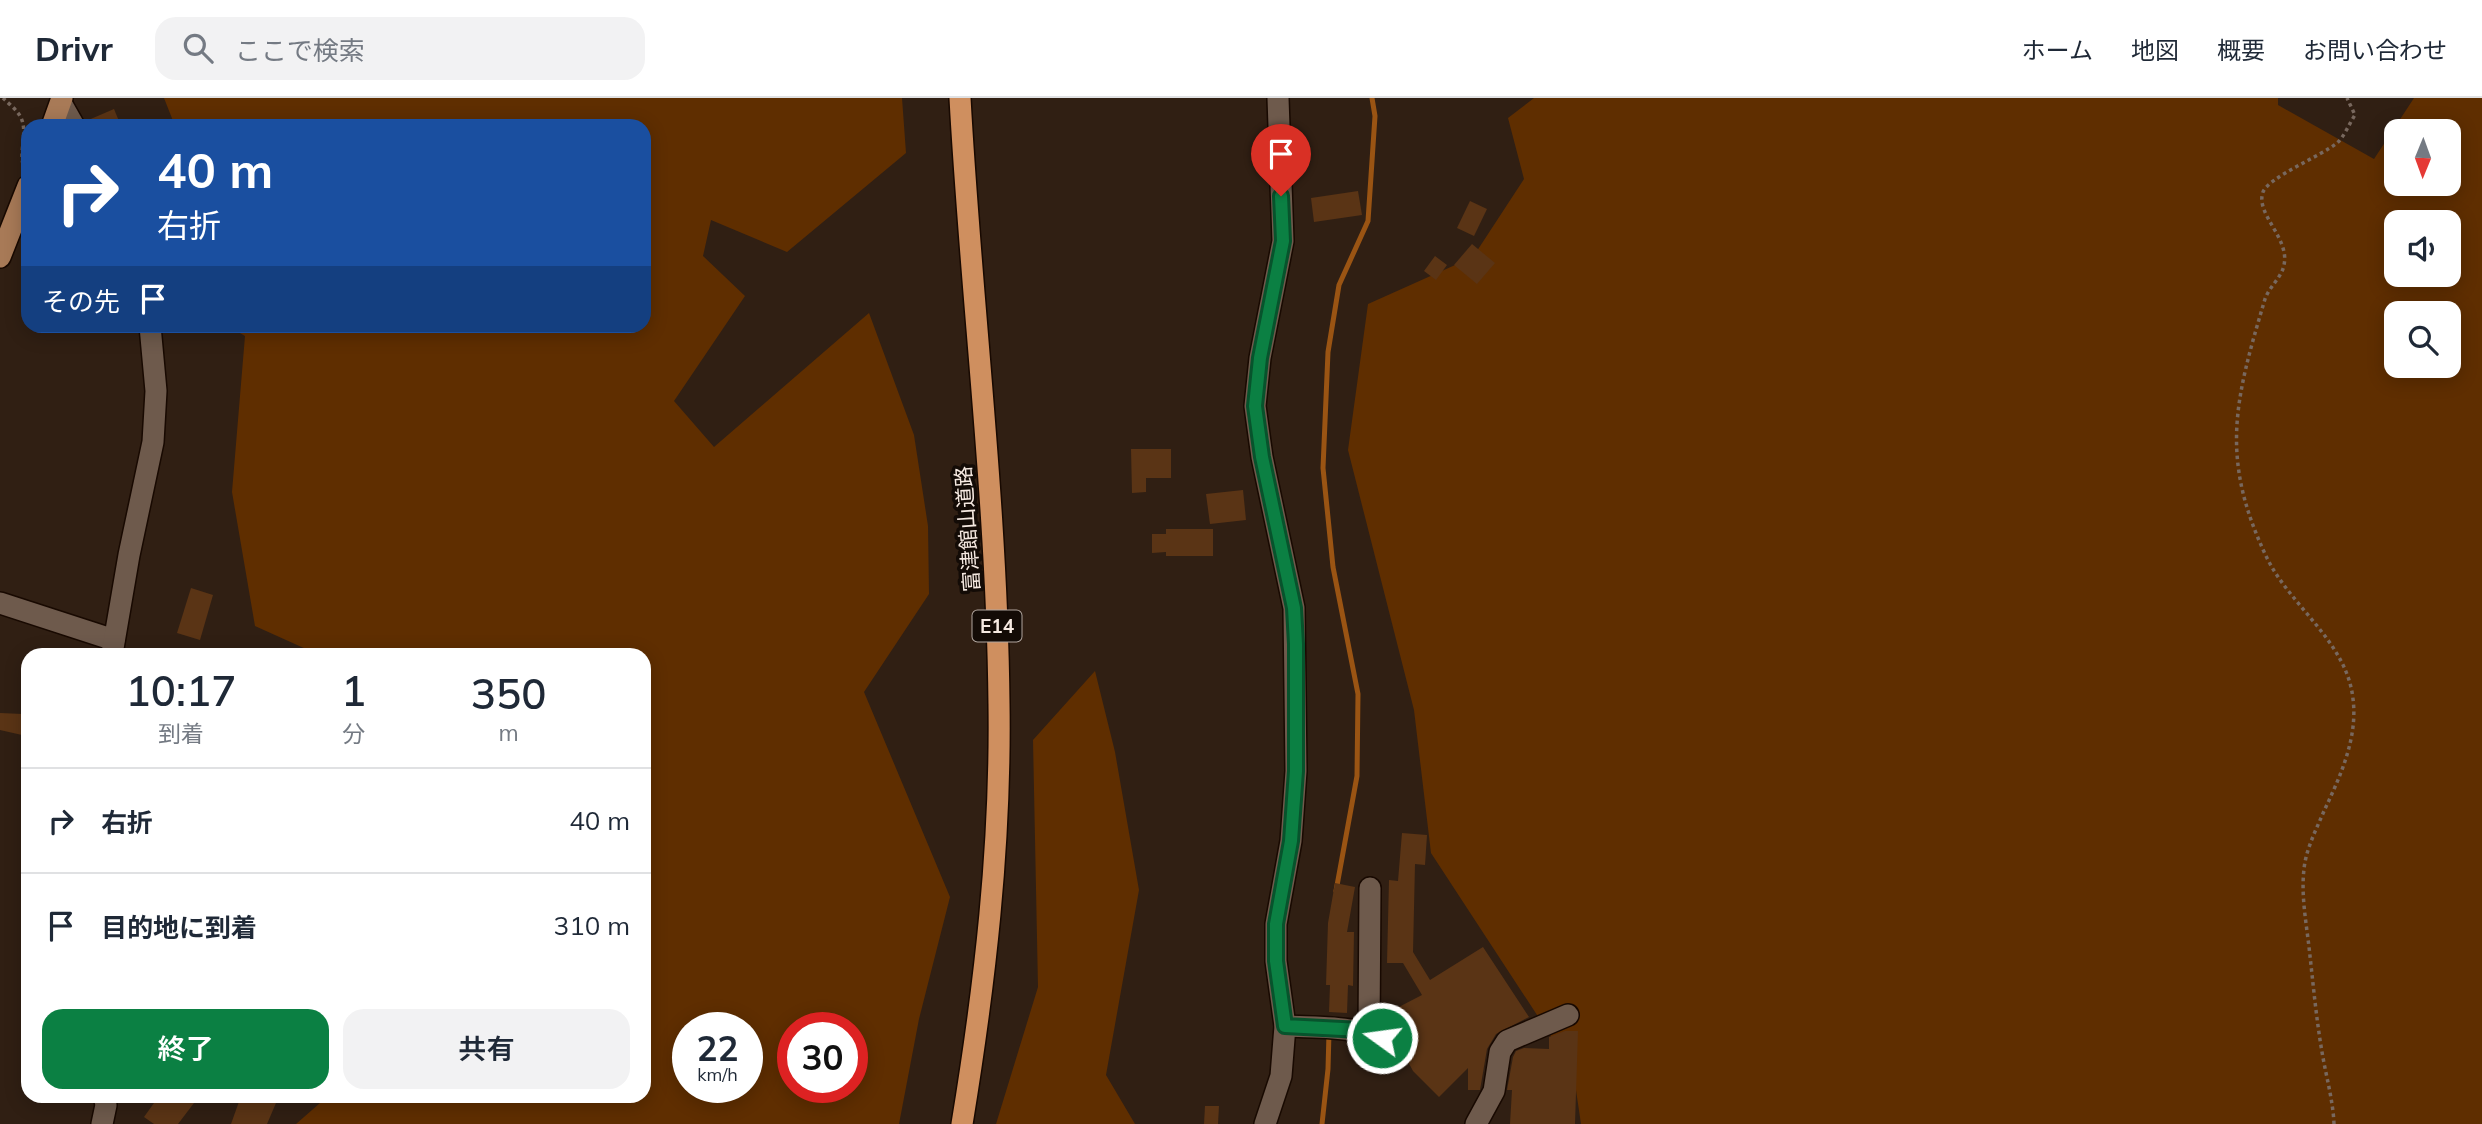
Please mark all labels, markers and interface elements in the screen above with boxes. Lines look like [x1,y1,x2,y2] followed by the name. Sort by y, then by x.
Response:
[155,17,645,80] search box
[35,28,113,69] text: Drivr
[179,29,217,67] icon: search
[235,34,365,67] text: ここで検索
[2022,35,2093,65] text: ホーム
[2131,35,2179,65] text: 地図
[2217,35,2265,65] text: 概要
[2303,35,2447,65] text: お問い合わせ
[2384,119,2460,196] north arrow
[2384,119,2461,378] map controls
[1251,124,1311,196] pin
[1262,135,1300,173] icon: arrive
[157,139,273,200] text: 40 m
[42,147,133,238] icon: right
[157,205,221,245] text: 右折
[2384,210,2461,287] button: sound
[134,280,172,318] icon: arrive
[42,285,120,318] text: その先
[2384,301,2461,378] button: search
[950,465,984,593] street label: 富津館山道路
[972,610,1021,642] road number: E14
[126,664,236,717] text: 10:17
[341,664,366,717] text: 1
[471,667,546,720] text: 350
[498,718,519,747] text: m
[158,719,204,748] text: 到着
[342,719,365,748] text: 分
[42,802,80,840] icon: right
[569,804,630,837] text: 40 m
[101,806,153,839] text: 右折
[42,907,80,945] icon: arrive
[554,909,630,942] text: 310 m
[101,911,257,944] text: 目的地に到着
[1345,1001,1419,1075] position arrow
[42,1009,329,1089] button: 終了
[343,1009,630,1089] button: 共有
[777,1012,868,1103] speed limit sign: 30
[696,1026,739,1070] text: 22
[697,1063,738,1086] text: km/h

